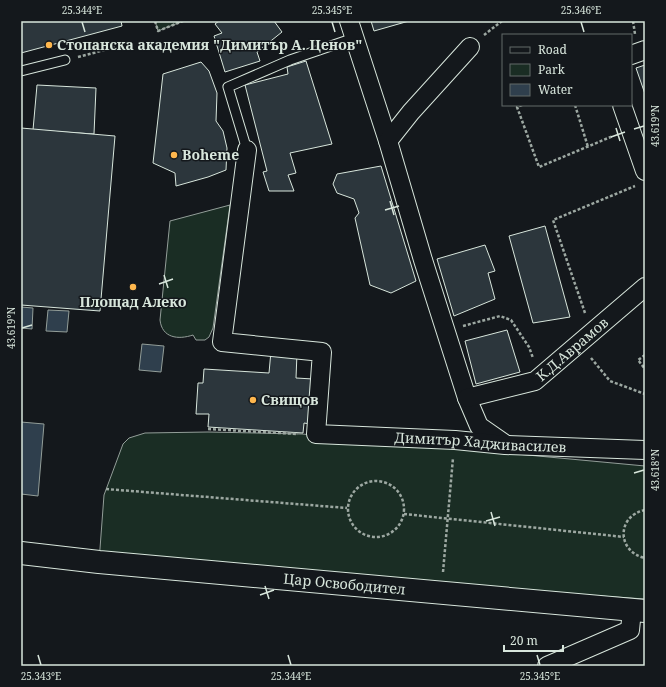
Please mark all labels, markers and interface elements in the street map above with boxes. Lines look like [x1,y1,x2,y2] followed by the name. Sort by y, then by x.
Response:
[62,3,102,17] text: 25.344°E
[312,3,352,17] text: 25.345°E
[561,3,601,17] text: 25.346°E
[502,34,632,106] legend
[57,35,362,54] place label: Стопанска академия "Димитър А. Ценов"
[44,40,54,50] marker: Стопанска академия "Димитър А. Ценов"
[538,41,568,58] text: Road
[538,61,566,78] text: Park
[538,81,573,98] text: Water
[648,105,662,147] text: 43.619°N
[182,145,239,164] place label: Boheme
[169,150,179,160] marker: Boheme
[128,282,138,292] marker: Площад Алеко
[80,292,186,311] place label: Площад Алеко
[4,307,18,349] text: 43.619°N
[532,312,612,385] street label: К.Д.Аврамов
[261,390,319,409] place label: Свищов
[248,395,258,405] marker: Свищов
[394,427,567,456] street label: Димитър Хадживасилев
[648,449,662,491] text: 43.618°N
[283,569,407,599] street label: Цар Освободител
[504,627,563,653] scale bar
[510,632,538,649] text: 20 m
[21,669,61,683] text: 25.343°E
[271,669,311,683] text: 25.344°E
[520,669,560,683] text: 25.345°E

